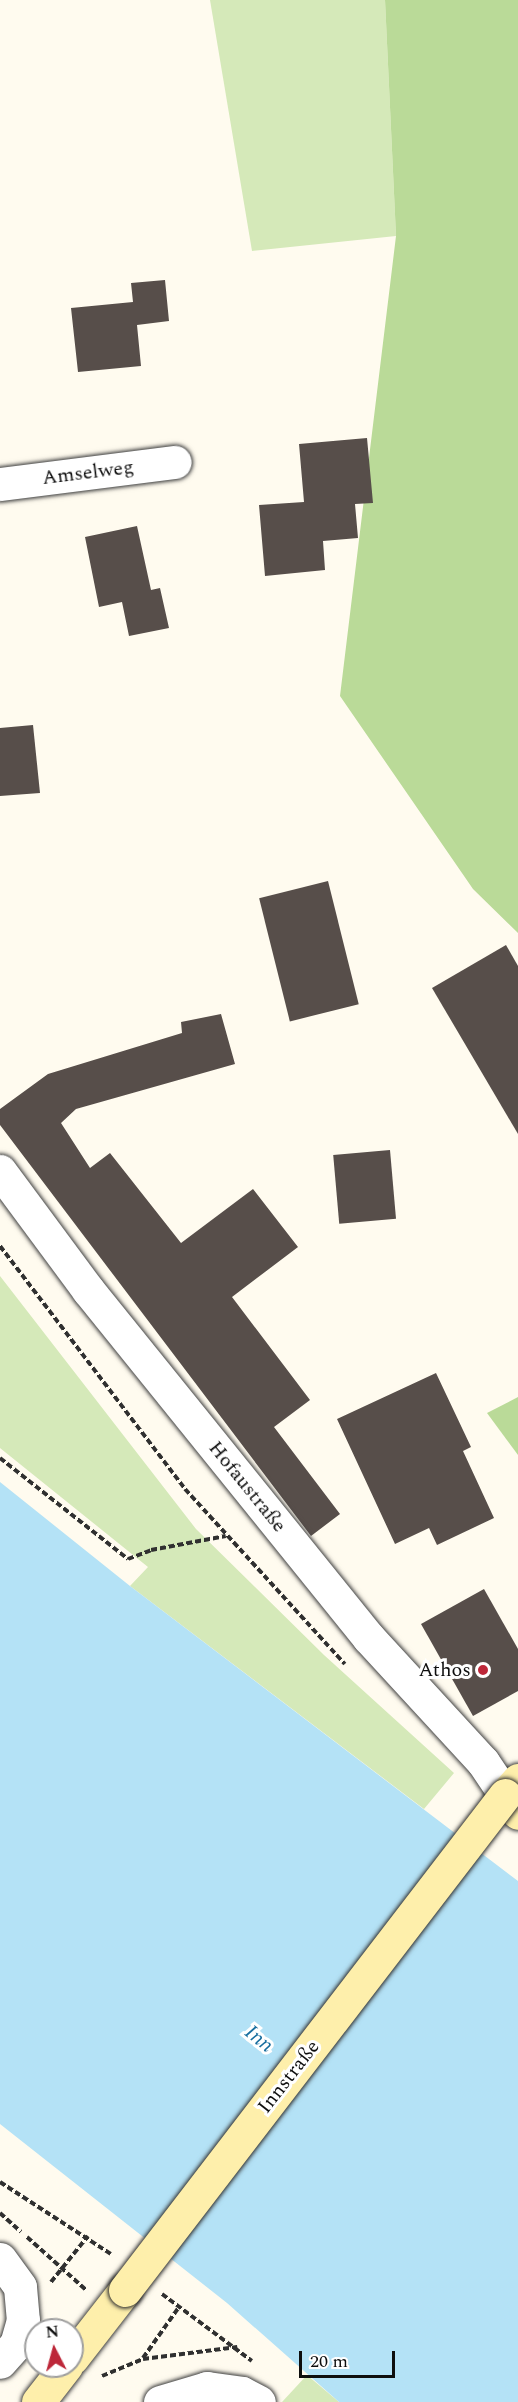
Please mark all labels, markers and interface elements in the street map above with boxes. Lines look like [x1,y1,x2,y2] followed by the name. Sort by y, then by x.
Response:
[41,455,135,491] street label: Amselweg
[203,1437,291,1537] street label: Hofaustraße
[418,1658,471,1682] place label: Athos
[476,1663,490,1677] marker: Athos
[239,2020,279,2058] water label: Inn
[253,2036,325,2118] street label: Innstraße
[24,2318,84,2378] north arrow
[45,2319,60,2345] text: N
[302,2339,398,2377] scale bar
[310,2348,348,2375] text: 20 m

